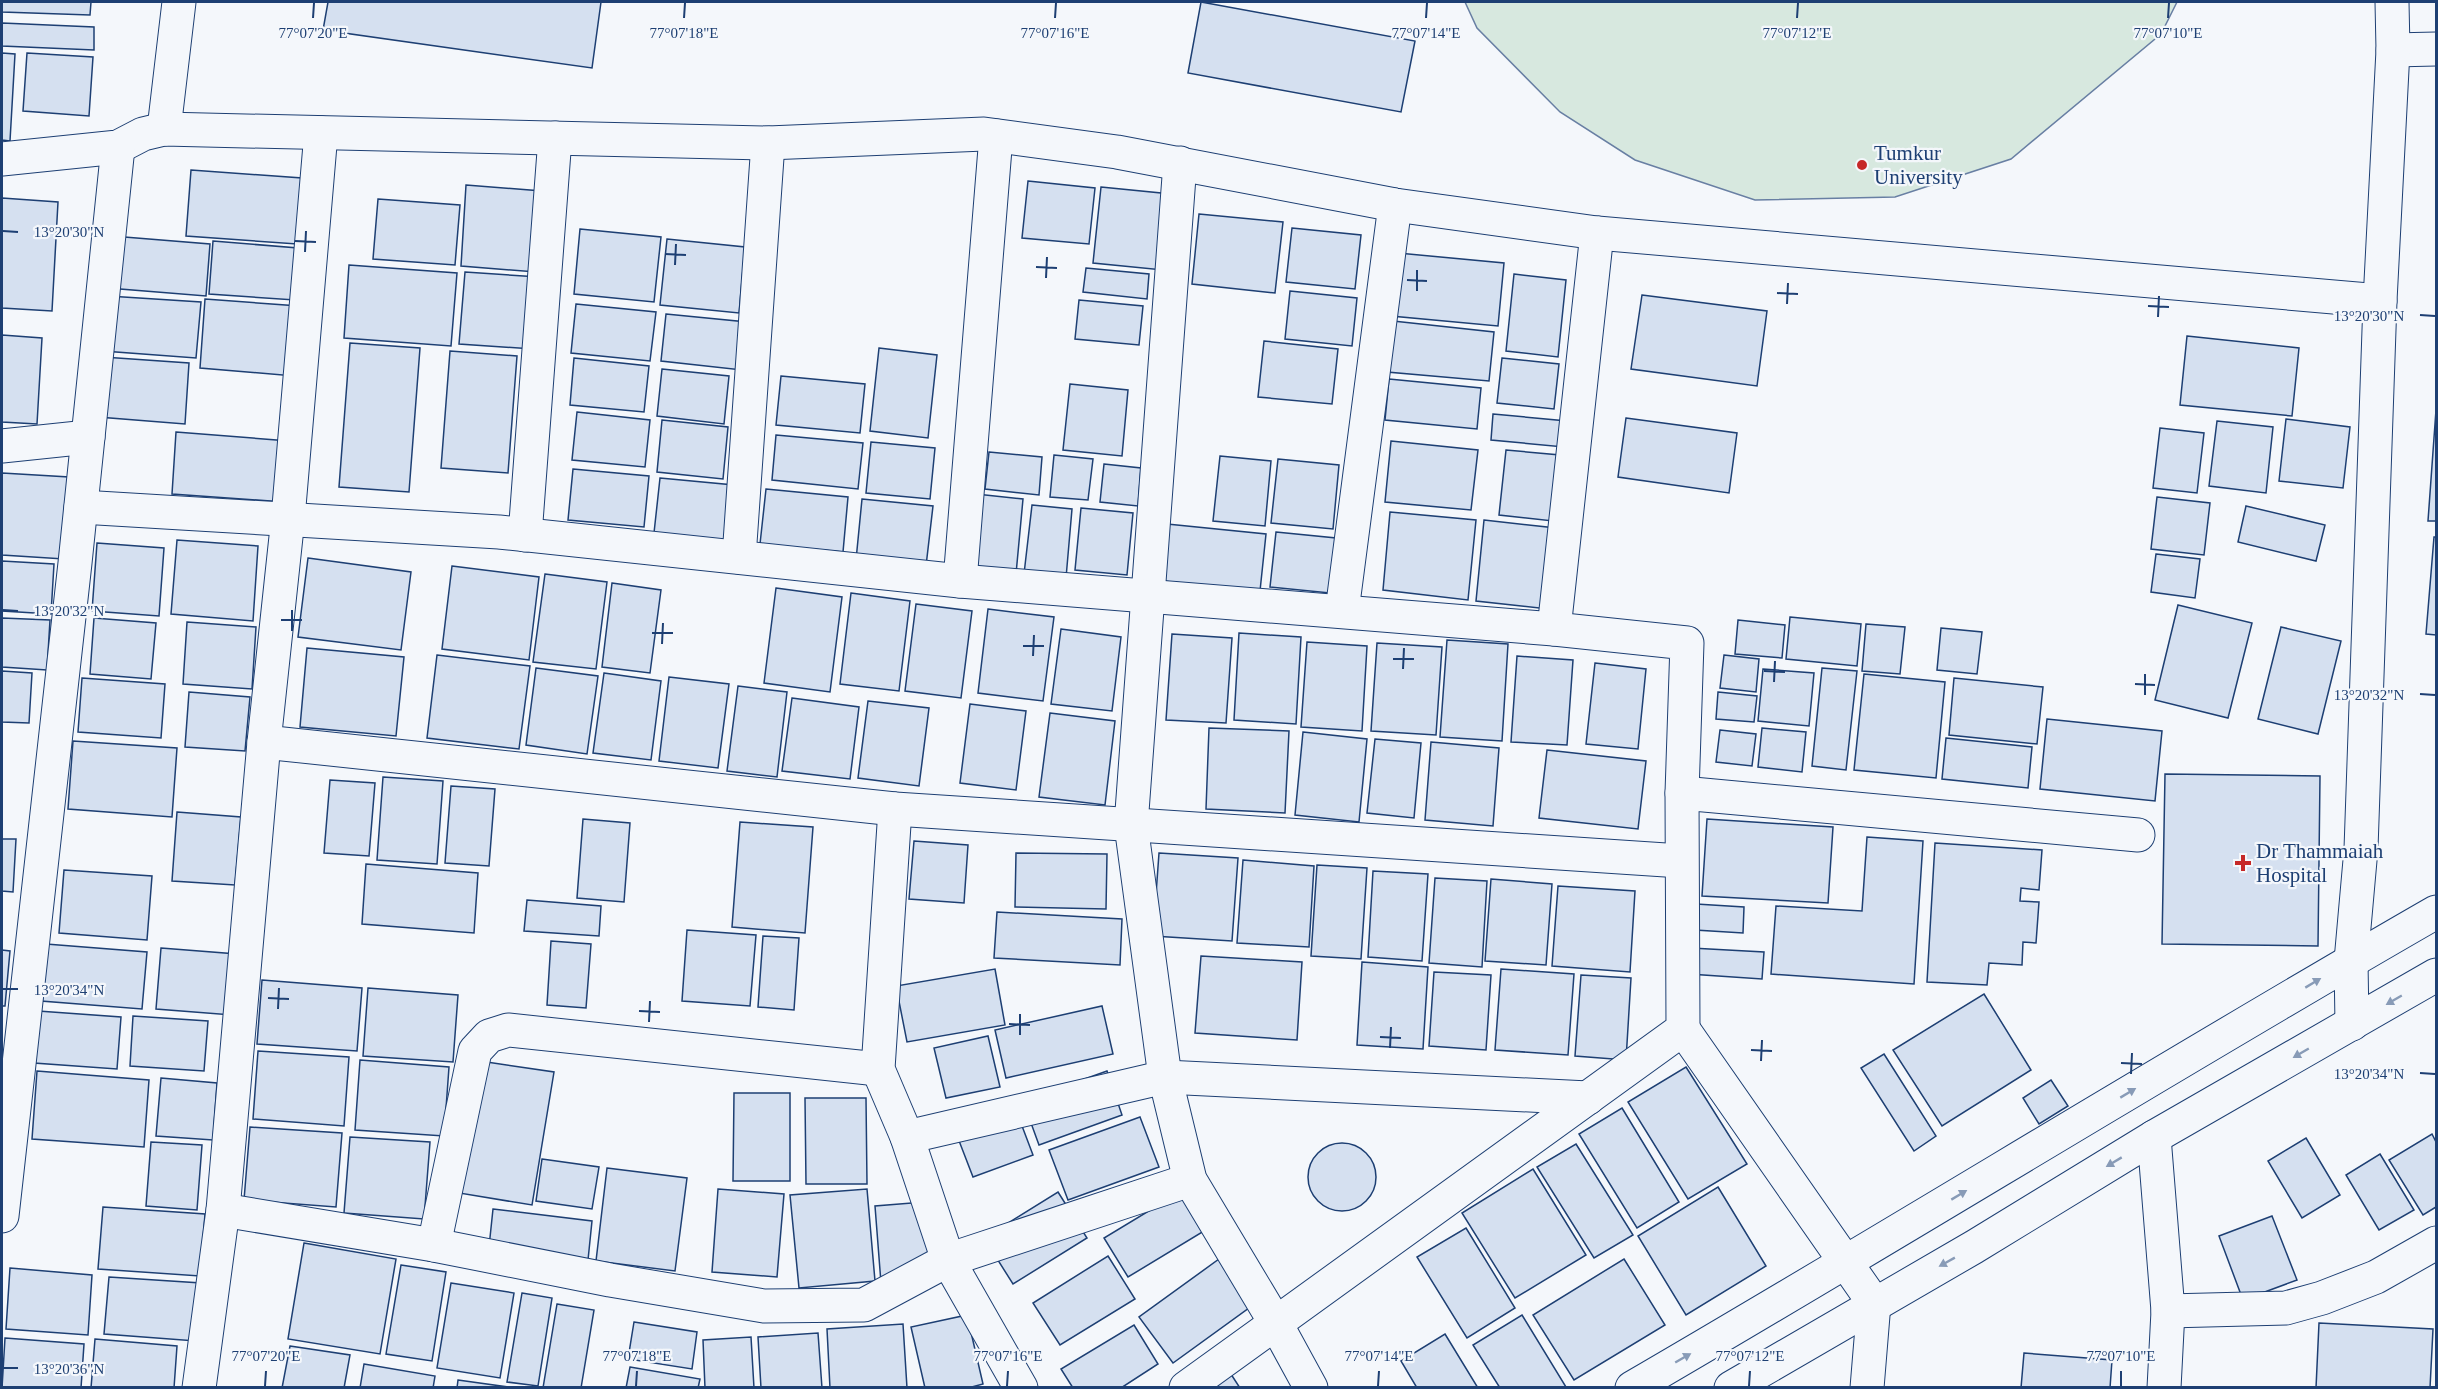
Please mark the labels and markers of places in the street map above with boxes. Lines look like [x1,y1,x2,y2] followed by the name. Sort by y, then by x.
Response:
[1874,141,1963,189] place label: Tumkur University
[1855,158,1869,172] marker: Tumkur University
[2256,839,2384,887] place label: Dr Thammaiah Hospital
[2234,854,2252,872] marker: Dr Thammaiah Hospital

